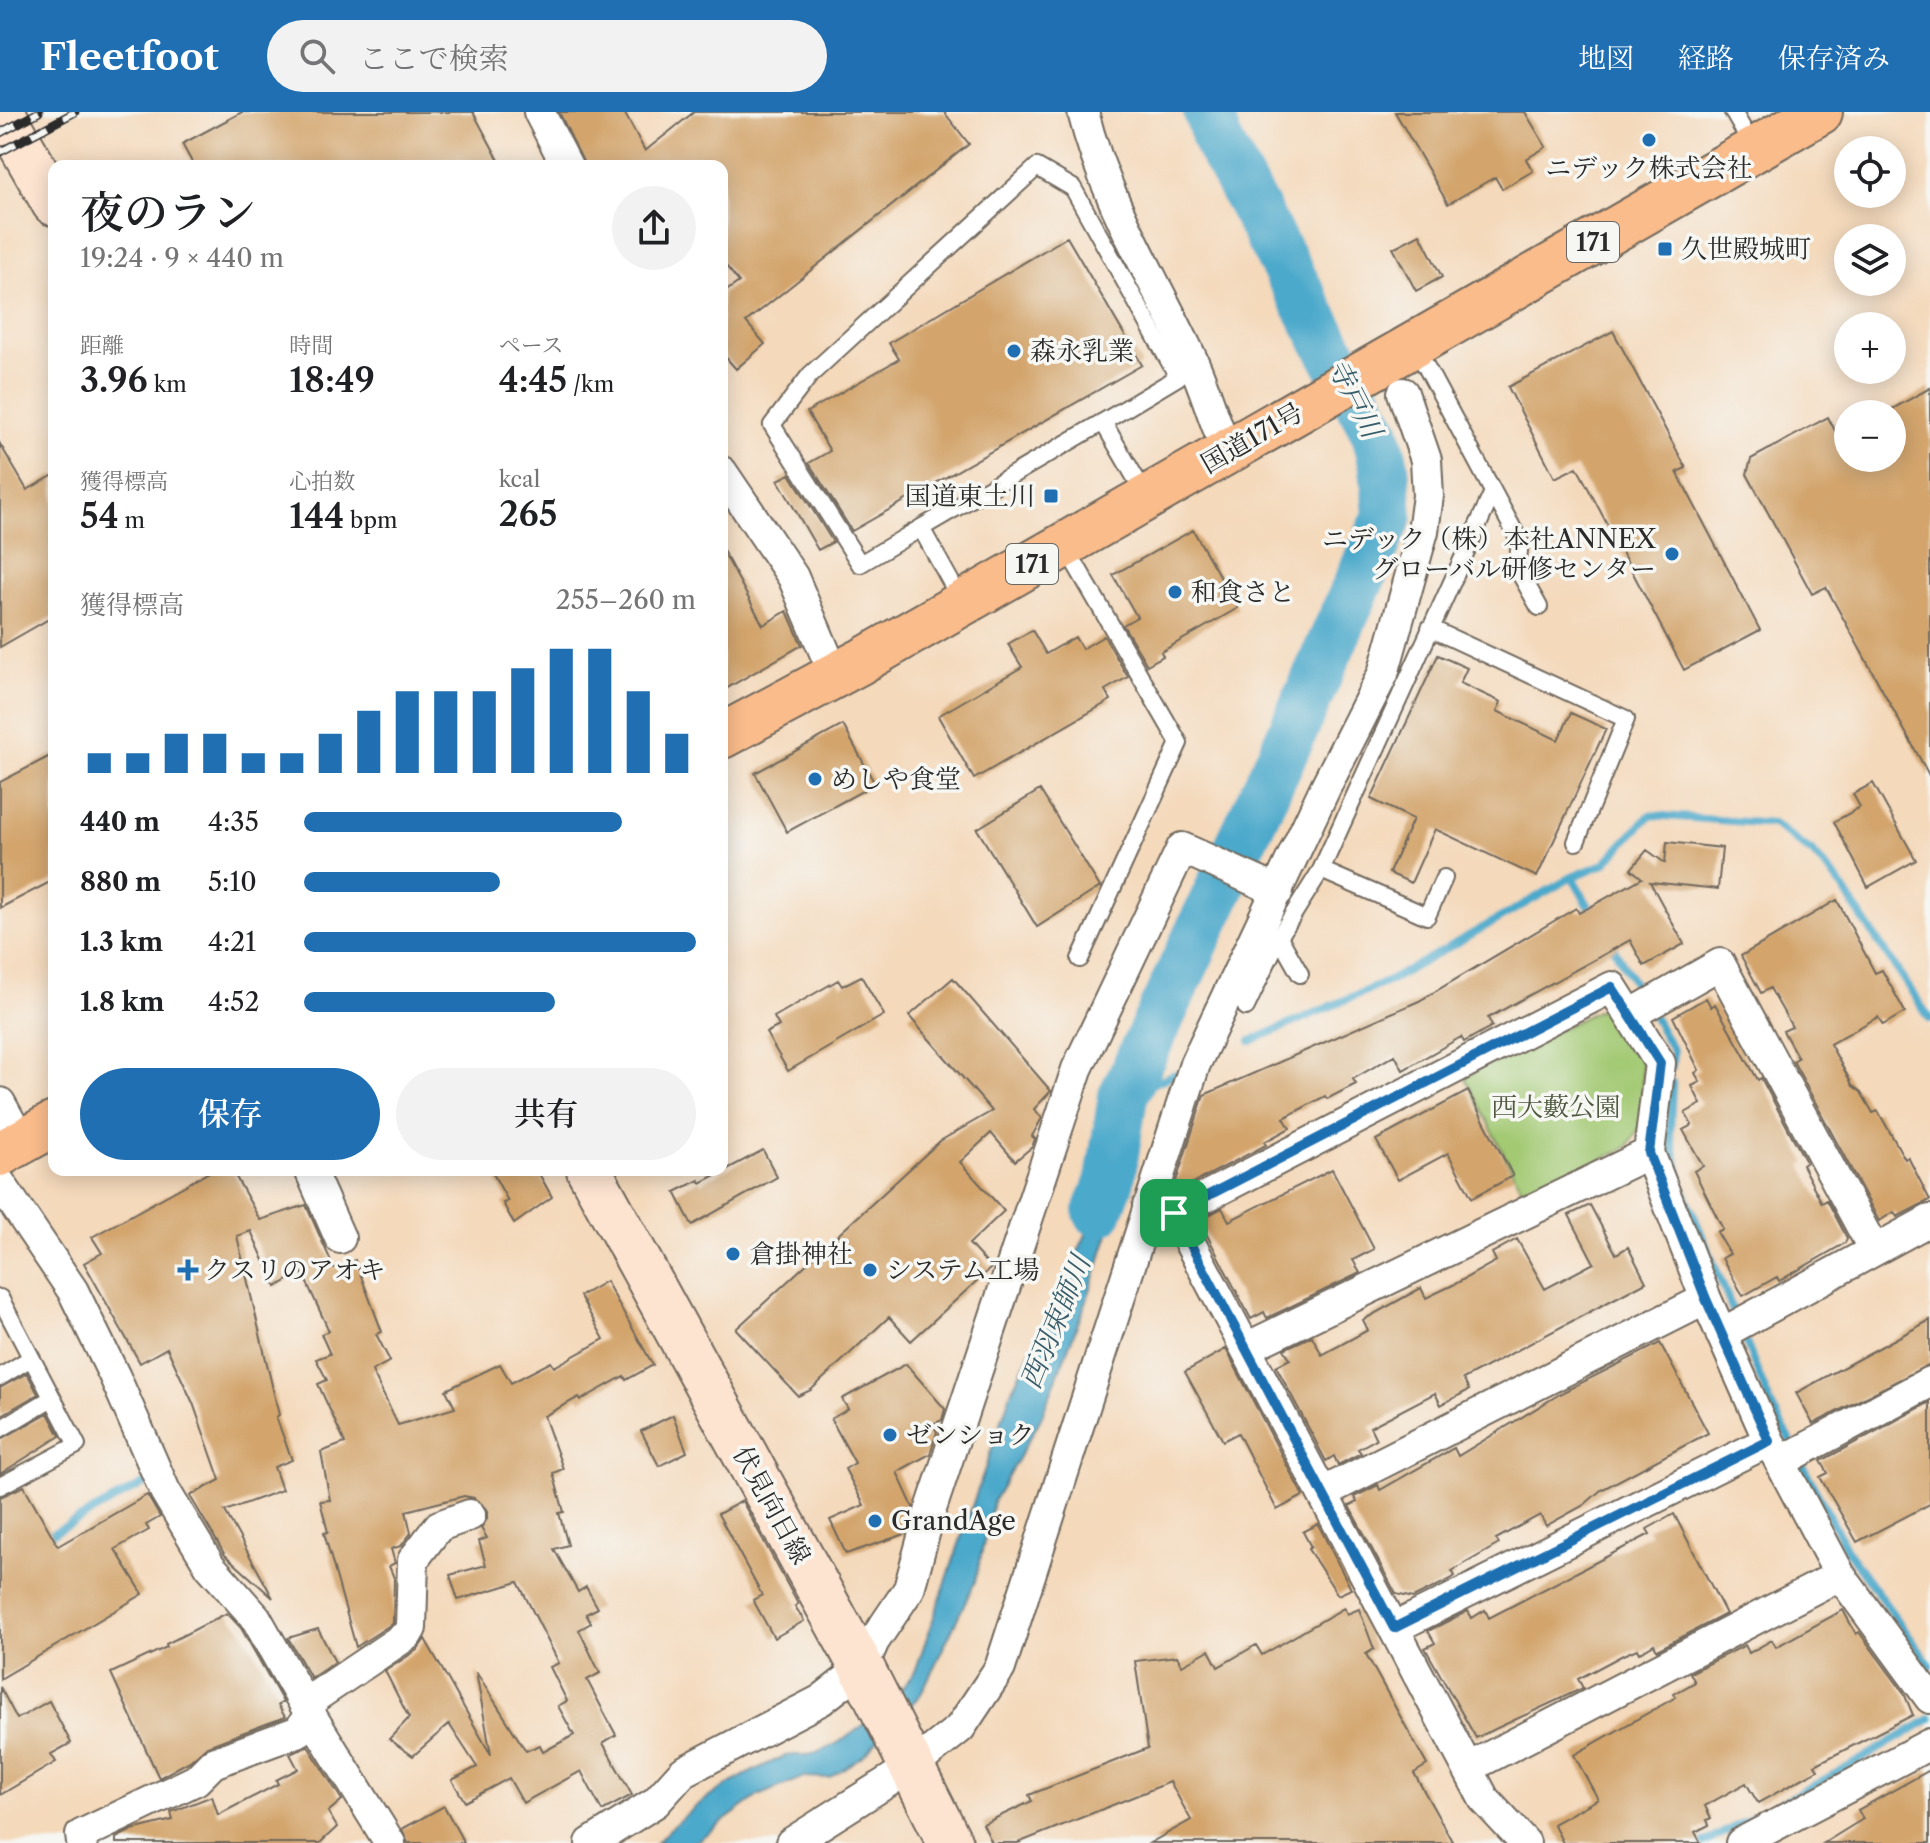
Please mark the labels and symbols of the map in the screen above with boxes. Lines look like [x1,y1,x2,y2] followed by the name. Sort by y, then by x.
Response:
[1640,131,1658,149] marker: ニデック株式会社
[1545,152,1753,184] place label: ニデック株式会社
[1567,222,1619,262] road number: 171
[1681,233,1811,265] place label: 久世殿城町
[1656,240,1674,258] marker: 久世殿城町
[1030,335,1134,367] place label: 森永乳業
[1005,342,1023,360] marker: 森永乳業
[1321,353,1391,446] water label: 寺戸川
[1195,396,1309,480] street label: 国道171号
[905,480,1035,512] place label: 国道東土川
[1042,487,1060,505] marker: 国道東土川
[1322,523,1657,585] place label: ニデック（株）本社ANNEX グローバル研修センター
[1006,544,1058,584] road number: 171
[1663,545,1681,563] marker: ニデック（株）本社ANNEX グローバル研修センター
[1191,576,1295,608] place label: 和食さと
[1166,583,1184,601] marker: 和食さと
[831,763,961,795] place label: めしや食堂
[806,770,824,788] marker: めしや食堂
[1491,1091,1621,1123] park label: 西大藪公園
[1140,1179,1208,1247] pin
[749,1238,853,1270] place label: 倉掛神社
[724,1245,742,1263] marker: 倉掛神社
[1013,1248,1098,1393] water label: 西羽束師川
[204,1254,385,1286] place label: クスリのアオキ
[886,1254,1039,1286] place label: システム工場
[179,1261,197,1279] marker: クスリのアオキ
[861,1261,879,1279] marker: システム工場
[906,1419,1035,1451] place label: ゼンショク
[881,1426,899,1444] marker: ゼンショク
[726,1440,818,1570] street label: 伏見向日線
[891,1505,1016,1537] place label: GrandAge
[866,1512,884,1530] marker: GrandAge

